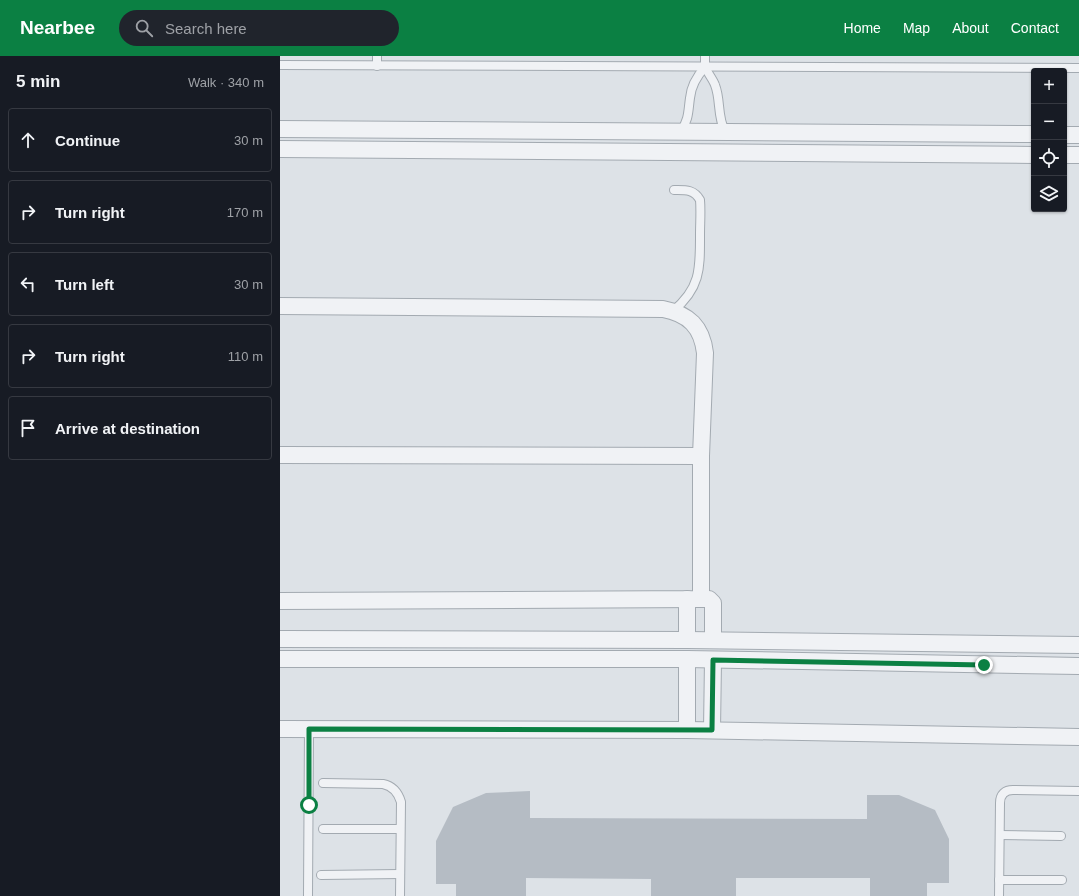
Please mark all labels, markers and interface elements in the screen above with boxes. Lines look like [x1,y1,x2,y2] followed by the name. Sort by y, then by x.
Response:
[119,10,399,46] search box
[20,17,95,38] text: Nearbee
[133,17,155,39] icon: search
[165,20,247,37] text: Search here
[844,20,881,36] text: Home
[903,20,930,36] text: Map
[952,20,989,36] text: About
[1011,20,1059,36] text: Contact
[1031,68,1067,212] map controls
[1031,68,1067,104] button: +
[16,72,60,91] text: 5 min
[188,75,264,90] text: Walk · 340 m
[1031,104,1067,140] button: −
[17,129,39,151] icon: ahead
[55,132,120,149] text: Continue
[234,133,263,148] text: 30 m
[1031,140,1067,176] button: locate
[1031,176,1067,212] button: layers
[17,201,39,223] icon: right
[55,204,125,221] text: Turn right
[227,205,263,220] text: 170 m
[17,273,39,295] icon: left
[55,276,114,293] text: Turn left
[234,277,263,292] text: 30 m
[17,345,39,367] icon: right
[55,348,125,365] text: Turn right
[228,349,263,364] text: 110 m
[17,417,39,439] icon: arrive
[55,420,200,437] text: Arrive at destination
[975,656,993,674] route end
[300,796,318,814] route start

